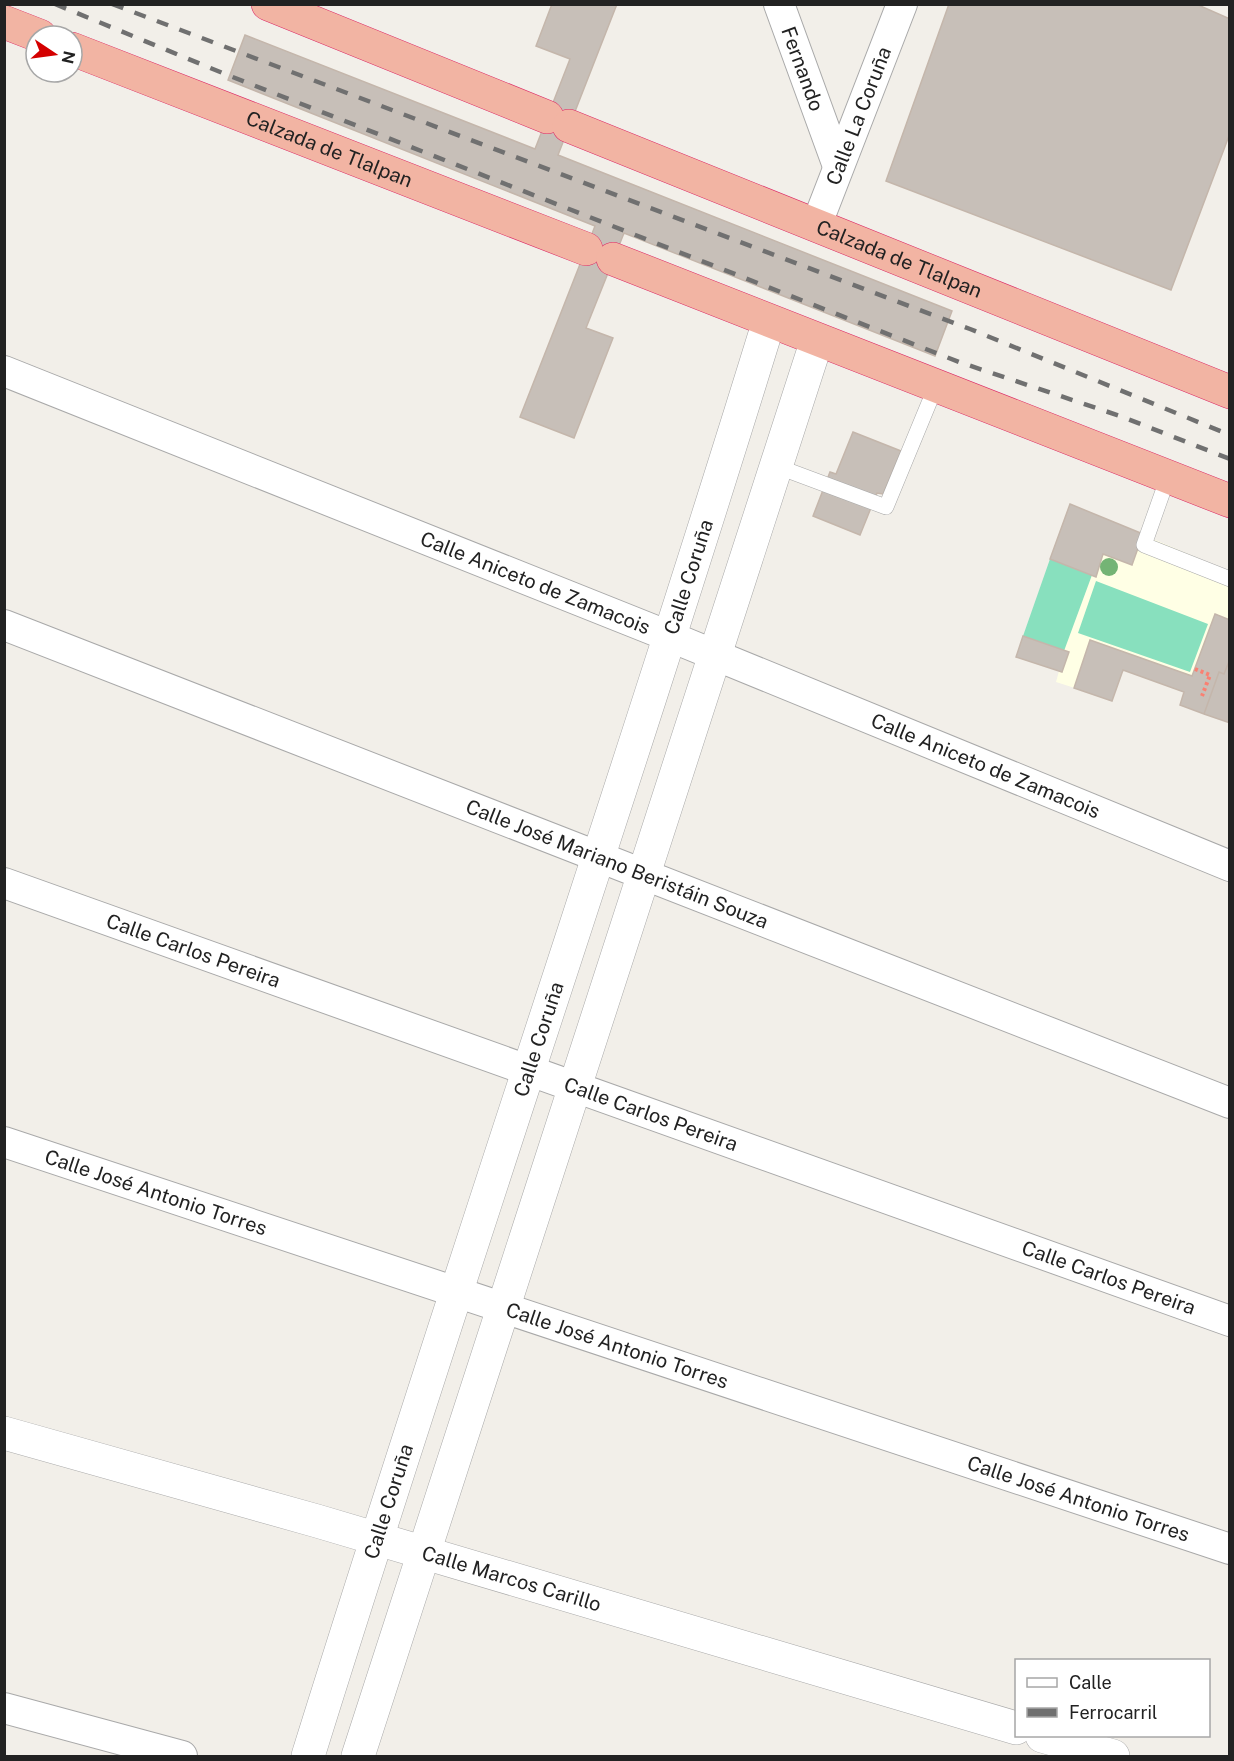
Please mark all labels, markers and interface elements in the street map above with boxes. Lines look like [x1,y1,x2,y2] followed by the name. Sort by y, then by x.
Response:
[776,23,829,114] street label: Fernando
[24,24,84,84] north arrow
[821,43,896,189] street label: Calle La Coruña
[57,49,79,65] text: N
[243,106,416,192] street label: Calzada de Tlalpan
[813,215,986,303] street label: Calzada de Tlalpan
[659,516,718,637] street label: Calle Coruña
[417,526,654,639] street label: Calle Aniceto de Zamacois
[868,708,1104,823] street label: Calle Aniceto de Zamacois
[462,794,772,934] street label: Calle José Mariano Beristáin Souza
[103,909,283,993] street label: Calle Carlos Pereira
[509,979,569,1100] street label: Calle Coruña
[561,1072,741,1156] street label: Calle Carlos Pereira
[42,1144,270,1240] street label: Calle José Antonio Torres
[1018,1236,1199,1320] street label: Calle Carlos Pereira
[503,1297,731,1394] street label: Calle José Antonio Torres
[359,1441,418,1562] street label: Calle Coruña
[964,1451,1193,1547] street label: Calle José Antonio Torres
[419,1541,604,1616] street label: Calle Marcos Carillo
[1015,1659,1210,1737] legend
[1069,1672,1112,1693] text: Calle
[1069,1702,1157,1723] text: Ferrocarril

